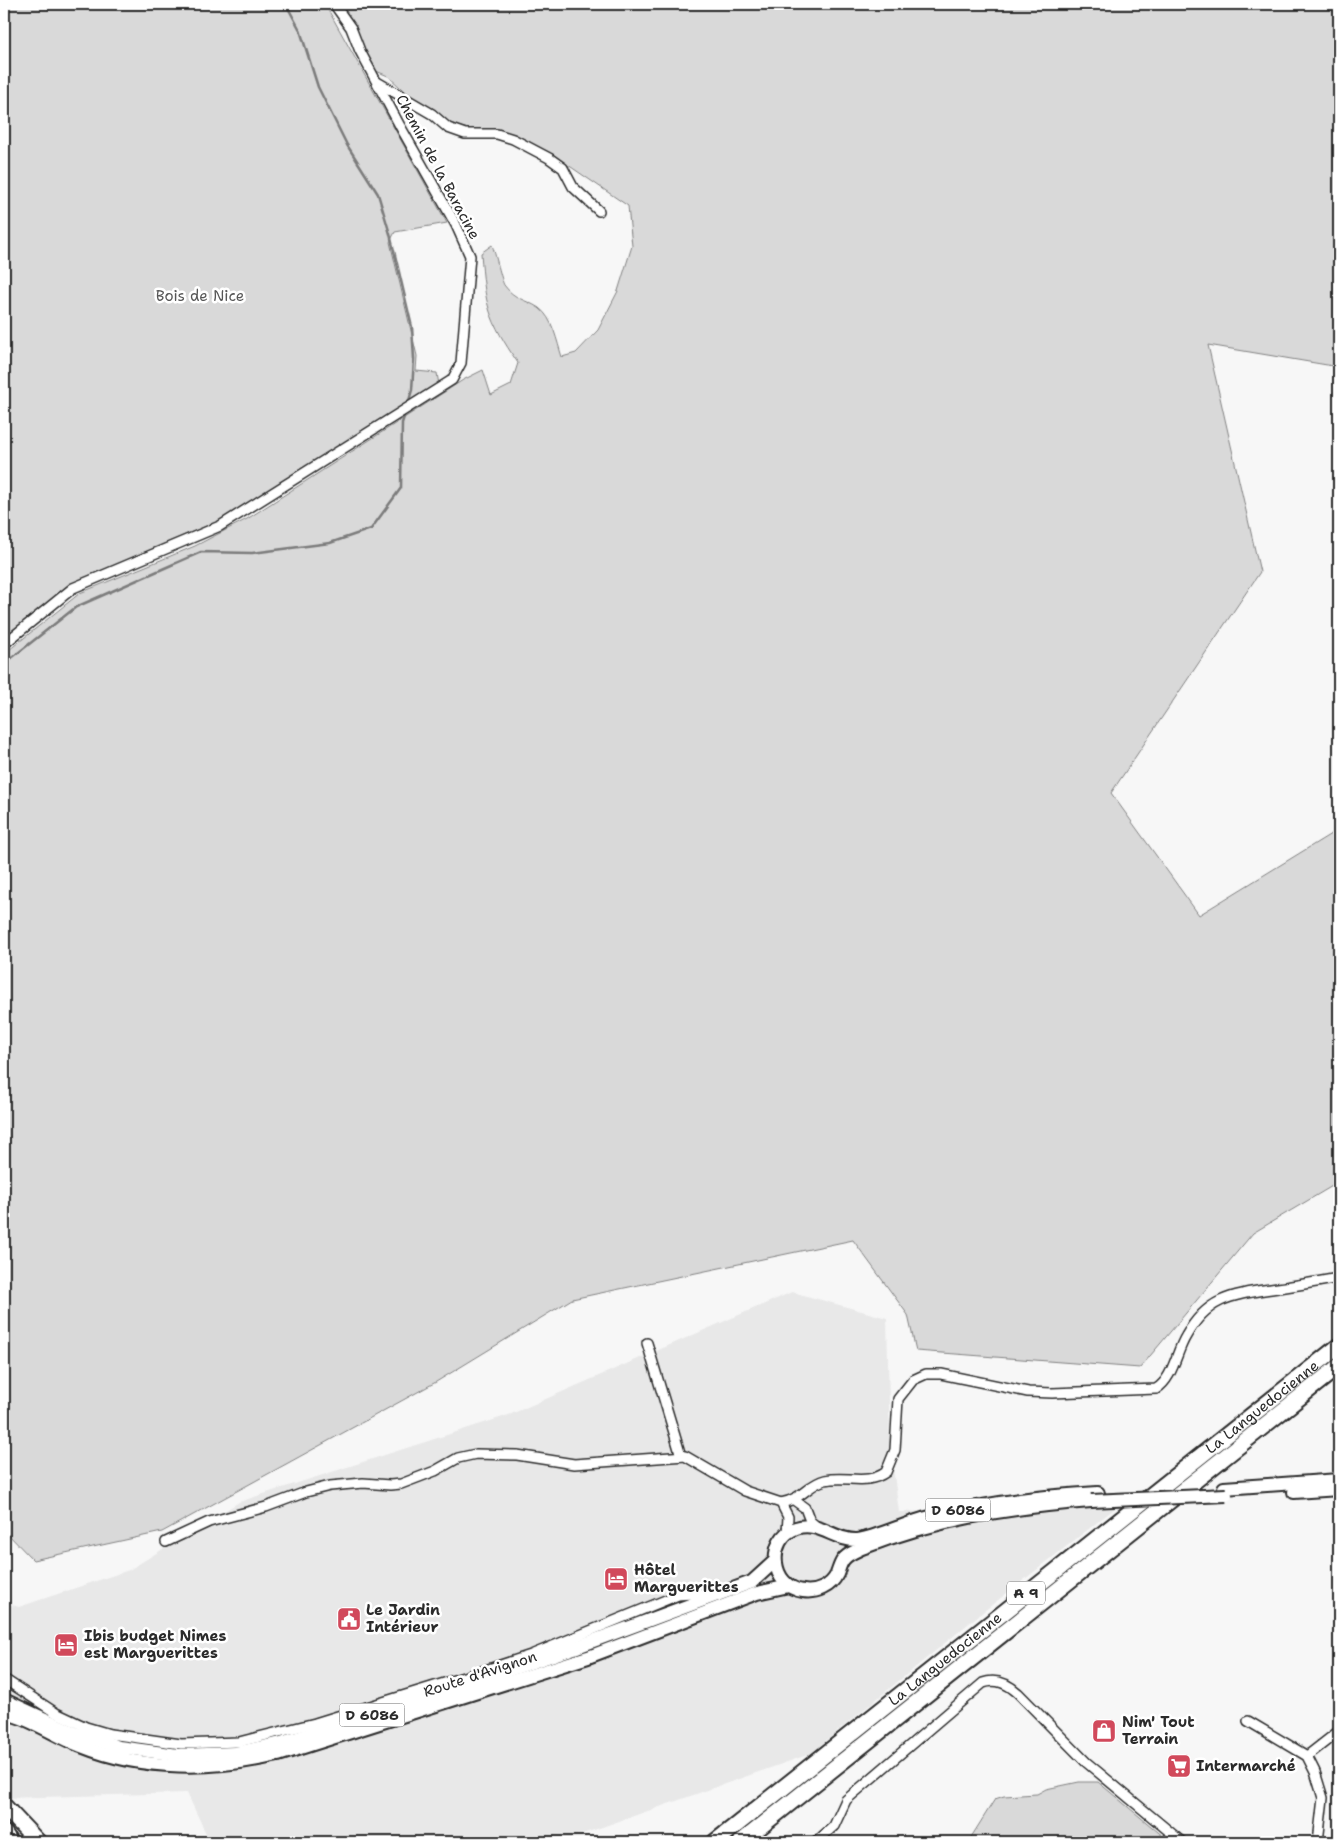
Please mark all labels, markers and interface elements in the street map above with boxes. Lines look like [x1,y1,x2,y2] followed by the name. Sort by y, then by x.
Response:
[391,91,485,243] street label: Chemin de la Baracine
[156,286,244,306] park label: Bois de Nice
[1201,1356,1323,1458] street label: La Languedocienne
[926,1498,990,1522] road number: D 6086
[634,1560,739,1597] place label: Hôtel Marguerittes
[603,1566,629,1592] hotel icon: Hôtel Marguerittes
[1007,1582,1045,1605] road number: A 9
[366,1600,440,1637] place label: Le Jardin Intérieur
[336,1606,362,1632] public building icon: Le Jardin Intérieur
[884,1608,1006,1710] street label: La Languedocienne
[84,1626,226,1663] place label: Ibis budget Nimes est Marguerittes
[53,1632,79,1658] hotel icon: Ibis budget Nimes est Marguerittes
[421,1646,539,1702] street label: Route d'Avignon
[340,1704,404,1726] road number: D 6086
[1122,1712,1194,1749] place label: Nim' Tout Terrain
[1091,1718,1117,1744] shop icon: Nim' Tout Terrain
[1166,1753,1192,1779] supermarket icon: Intermarché
[1196,1756,1296,1776] place label: Intermarché

